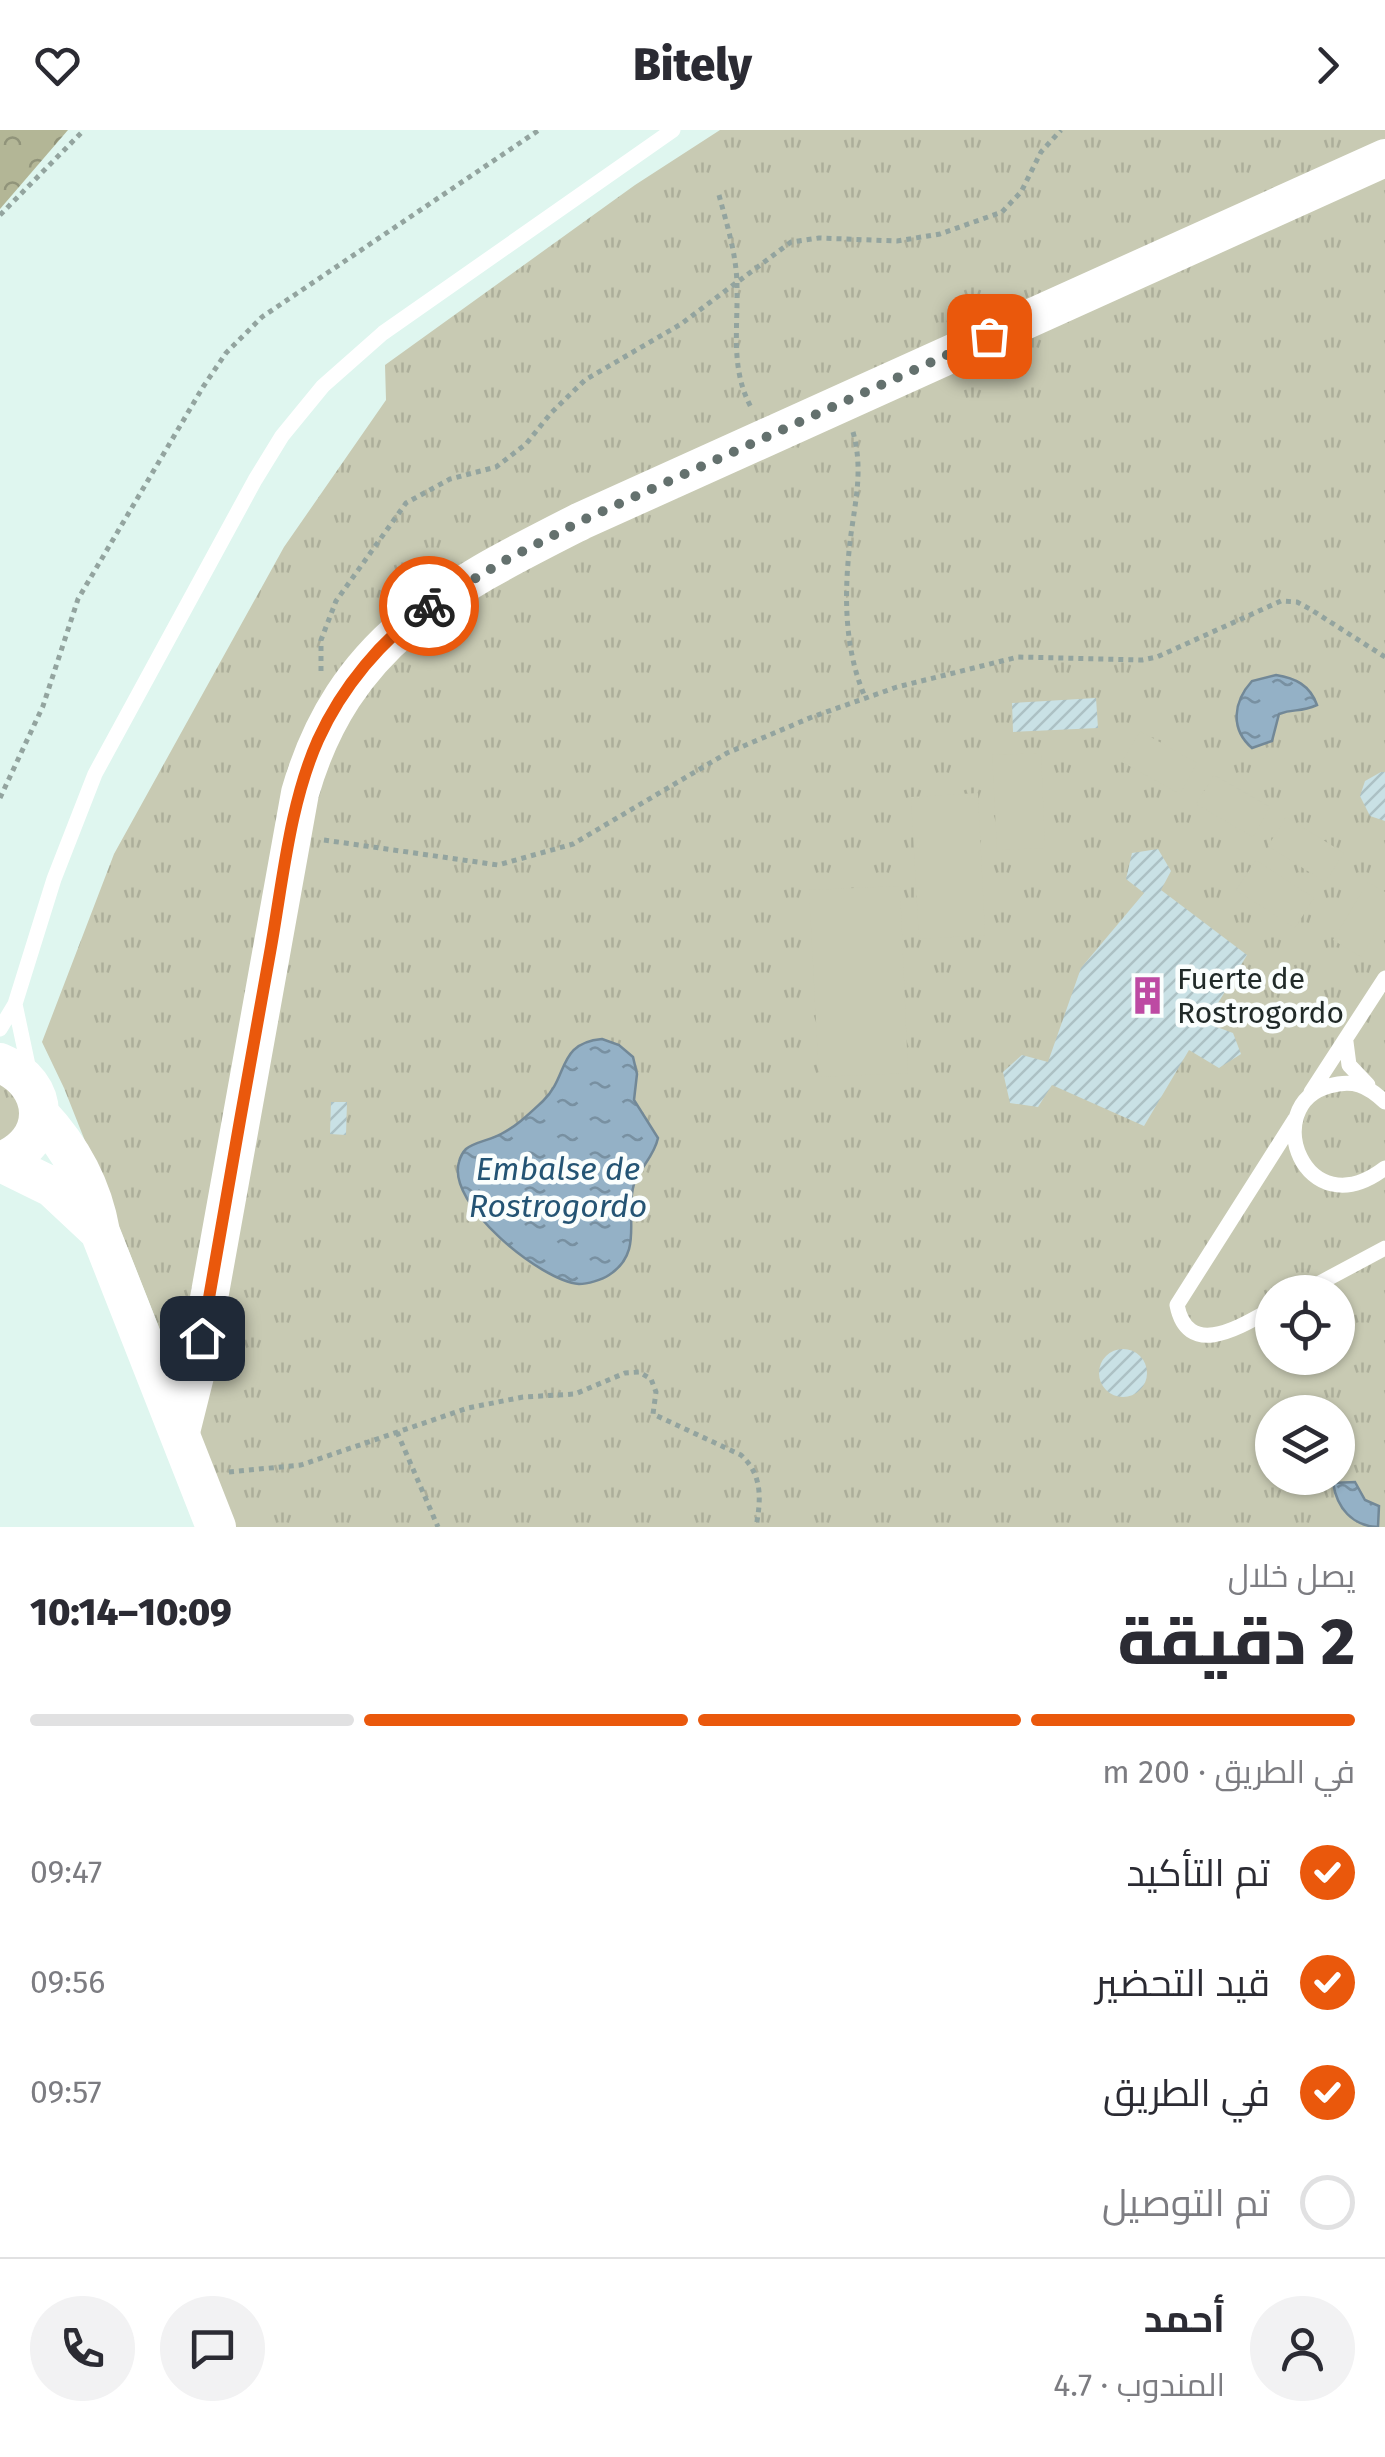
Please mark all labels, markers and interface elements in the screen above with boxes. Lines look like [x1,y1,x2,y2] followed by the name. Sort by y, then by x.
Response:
[30,38,85,93] icon: heart
[633,38,752,92] text: Bitely
[1300,38,1355,93] icon: forward
[947,294,1032,379] pin
[962,309,1017,364] icon: bag
[379,556,479,656] courier
[402,579,457,634] icon: bike
[1177,961,1344,1031] place label: Fuerte de Rostrogordo
[1126,975,1168,1017] building icon: Fuerte de Rostrogordo
[469,1150,647,1225] water label: Embalse de Rostrogordo
[1255,1275,1355,1495] map controls
[1255,1275,1355,1375] button: locate
[160,1296,245,1381] pin
[175,1311,230,1366] icon: home
[1255,1395,1355,1495] button: layers
[1228,1557,1355,1595] text: يصل خلال
[30,1589,232,1635] text: 10:09–10:14
[1117,1603,1355,1681] text: 2 دقيقة
[1102,1753,1355,1791] text: في الطريق · 200 m
[1300,1845,1355,1900] icon: check
[1126,1850,1270,1896] text: تم التأكيد
[30,1853,102,1891] text: 09:47
[1300,1955,1355,2010] icon: check
[1096,1960,1270,2006] text: قيد التحضير
[30,1963,105,2001] text: 09:56
[1300,2065,1355,2120] icon: check
[1103,2070,1270,2116] text: في الطريق
[30,2073,102,2111] text: 09:57
[1102,2180,1270,2226] text: تم التوصيل
[30,2296,135,2401] button: phone
[160,2296,265,2401] button: chat
[1144,2296,1225,2342] text: أحمد
[1250,2296,1355,2401] button: person
[1053,2366,1225,2404] text: المندوب · 4.7

